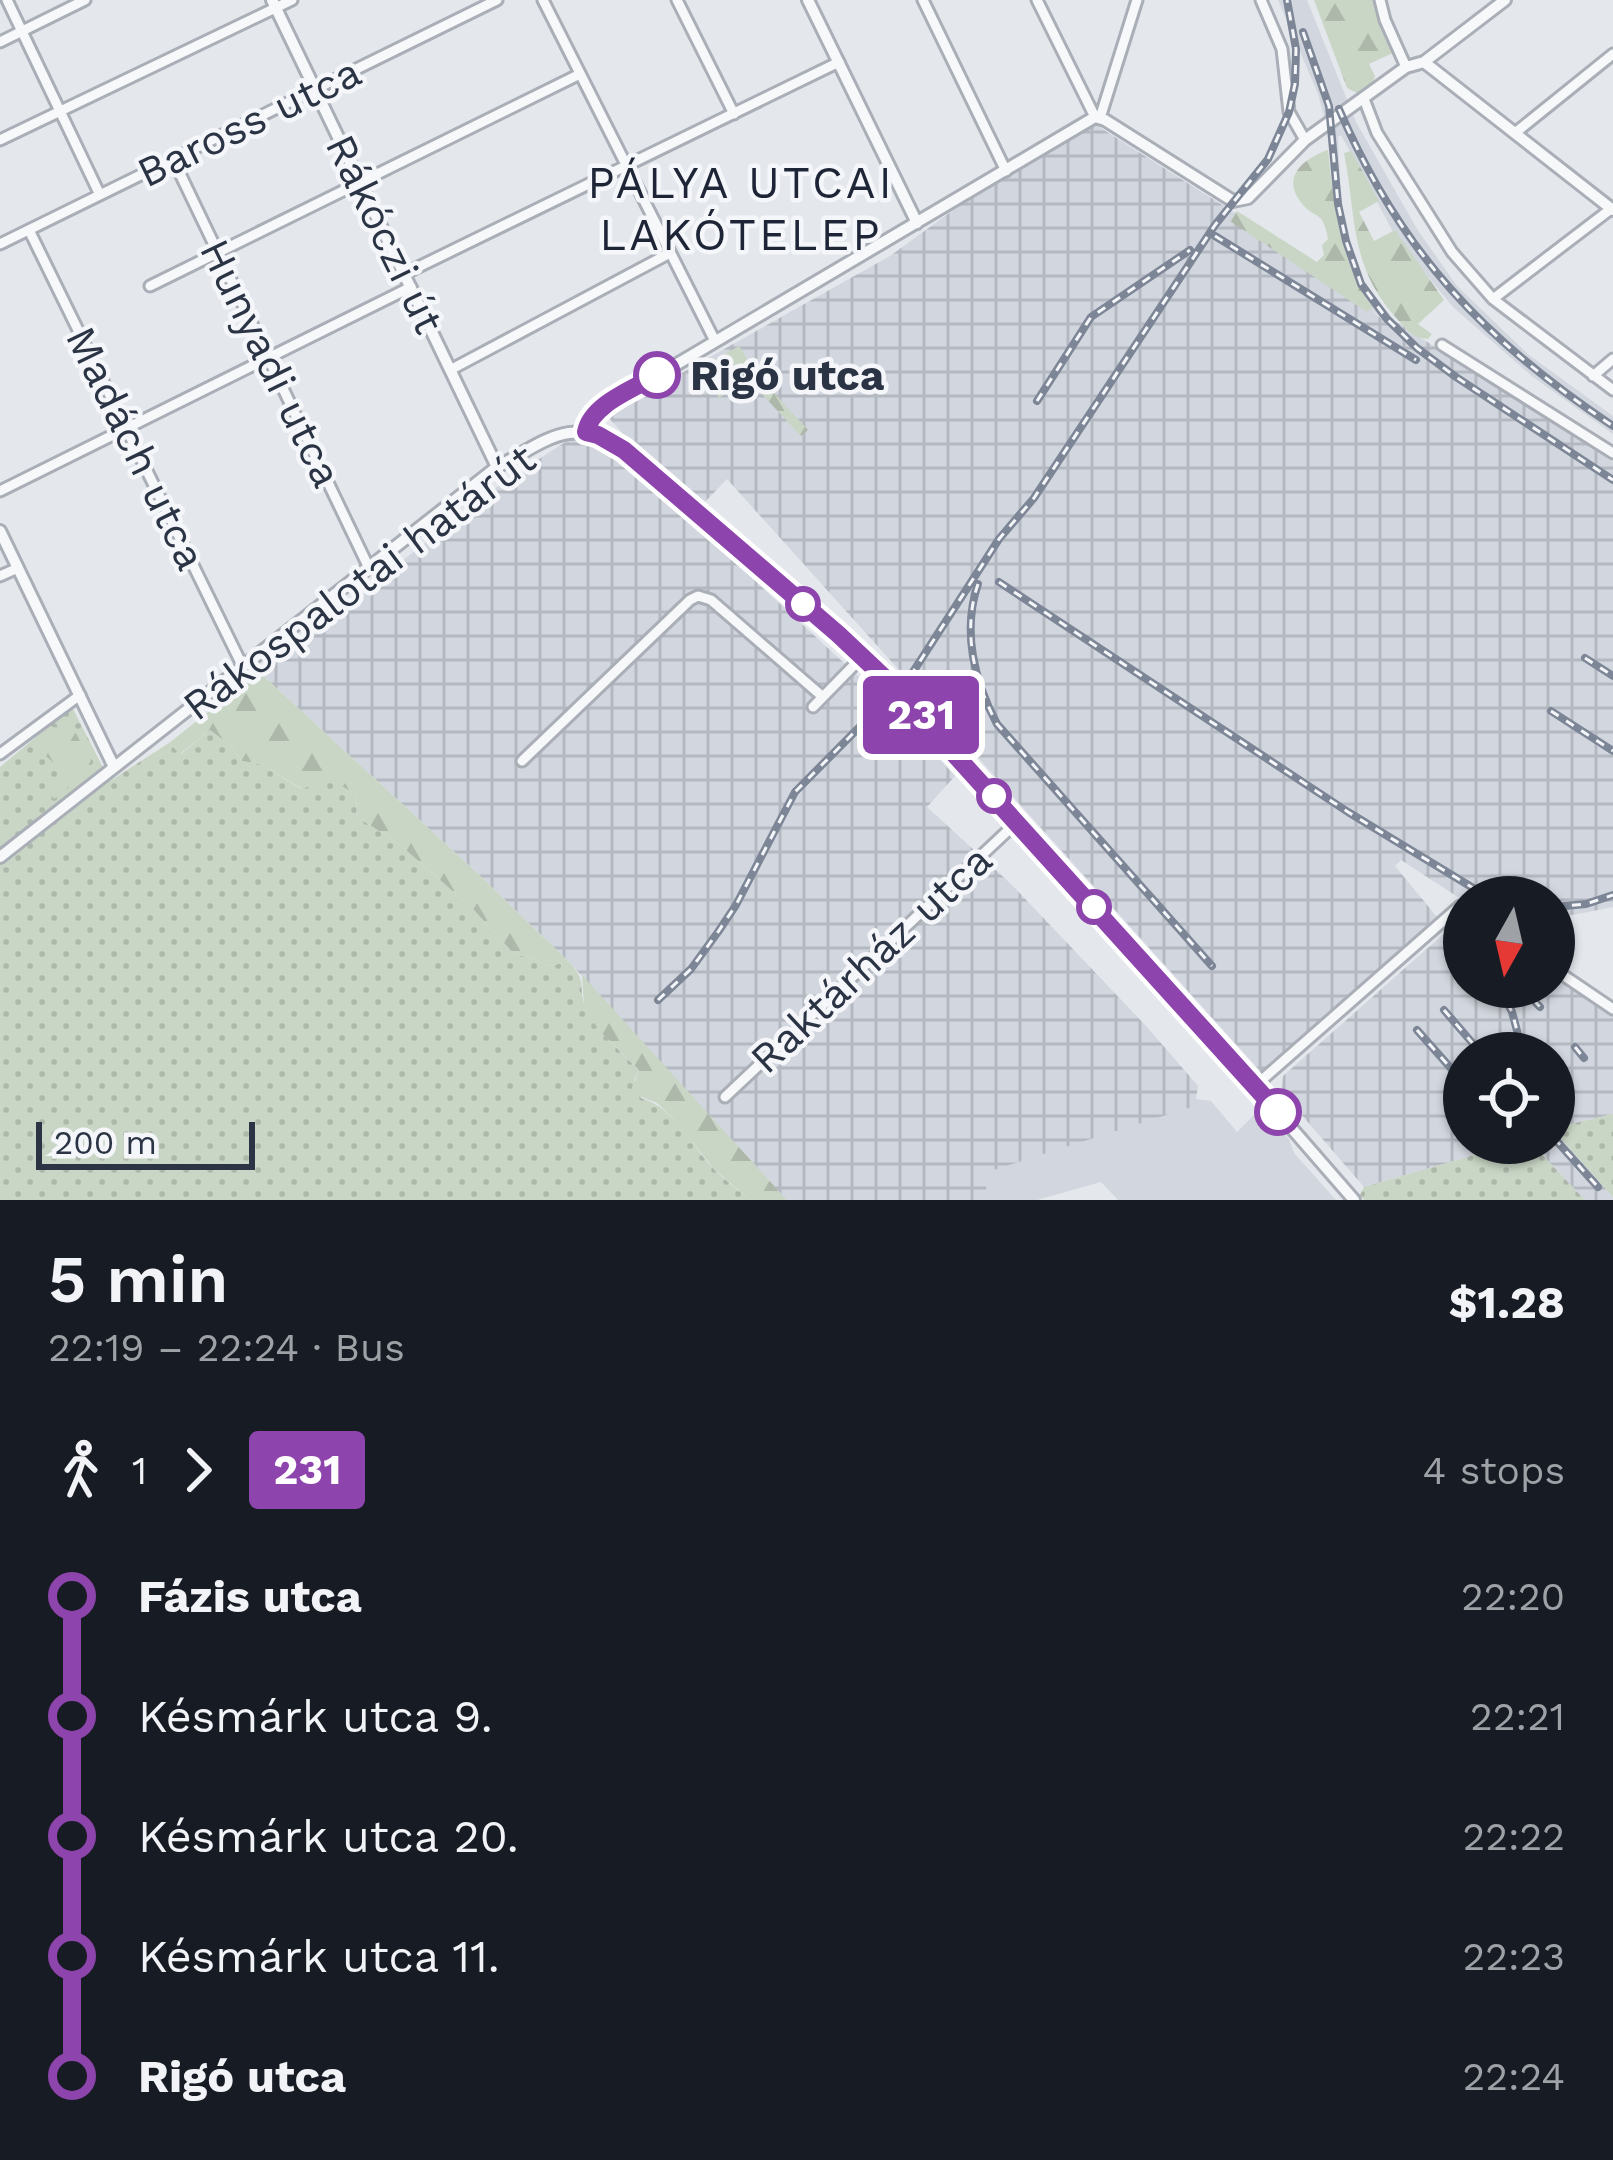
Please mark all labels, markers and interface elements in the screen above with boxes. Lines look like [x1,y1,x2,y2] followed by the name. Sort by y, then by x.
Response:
[129,47,369,197] street label: Baross utca
[316,127,454,341] street label: Rákóczi út
[587,156,895,261] district label: PÁLYA UTCAI LAKÓTELEP
[190,231,352,495] street label: Hunyadi utca
[56,319,216,577] street label: Madách utca
[690,351,885,400] place label: Rigó utca
[635,353,679,397] marker: Rigó utca
[173,434,545,730] street label: Rákospalotai határút
[787,588,819,620] unlabelled marker
[852,676,990,754] line badge: 231
[887,690,955,739] text: 231
[978,780,1010,812] unlabelled marker
[740,835,1002,1083] street label: Raktárház utca
[1443,876,1575,1008] north arrow
[1443,876,1575,1164] map controls
[1078,891,1110,923] unlabelled marker
[1443,1032,1575,1164] button: locate
[1256,1090,1300,1134] unlabelled marker
[36,1116,255,1169] scale bar
[54,1123,157,1162] text: 200 m
[48,1241,228,1318] text: 5 min
[1449,1276,1565,1329] text: $1.28
[48,1325,405,1370] text: 22:19 – 22:24 · Bus
[48,1437,114,1503] icon: walk
[165,1437,231,1503] icon: forward
[273,1445,341,1494] text: 231
[132,1448,147,1493] text: 1
[1423,1448,1565,1493] text: 4 stops
[138,1570,362,1623] text: Fázis utca
[1461,1574,1565,1619] text: 22:20
[138,1690,493,1743] text: Késmárk utca 9.
[1470,1694,1565,1739] text: 22:21
[138,1810,519,1863] text: Késmárk utca 20.
[1463,1814,1565,1859] text: 22:22
[138,1930,500,1983] text: Késmárk utca 11.
[1463,1934,1565,1979] text: 22:23
[138,2050,346,2103] text: Rigó utca
[1463,2054,1565,2099] text: 22:24

